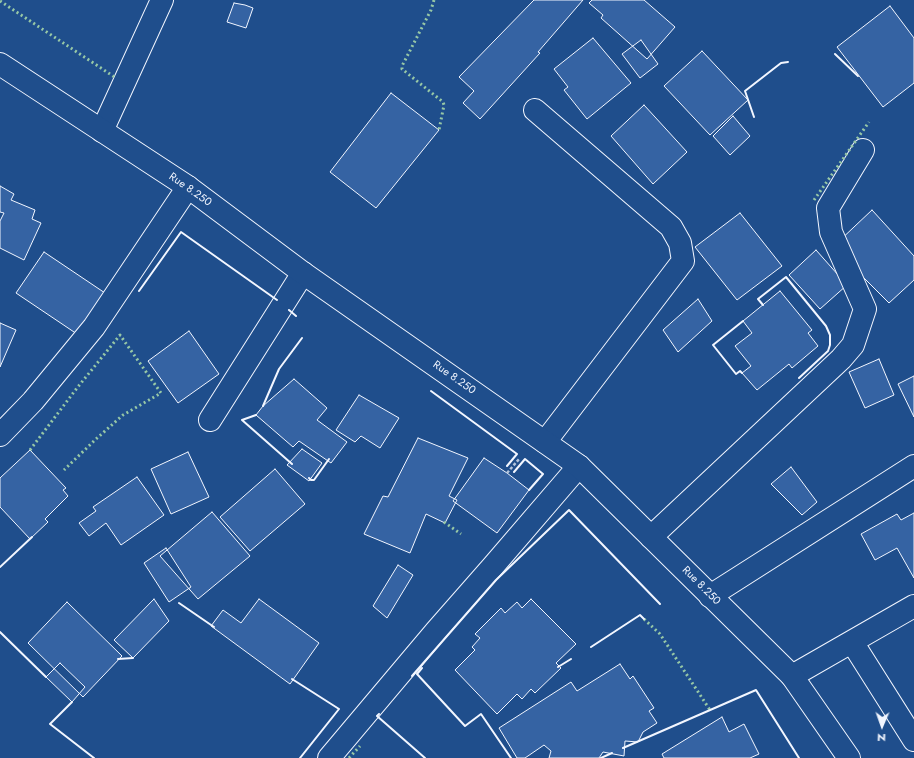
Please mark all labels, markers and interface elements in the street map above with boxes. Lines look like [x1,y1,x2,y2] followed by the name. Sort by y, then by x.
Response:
[166,171,214,209] street label: Rue 8.250
[430,359,478,397] street label: Rue 8.250
[679,564,723,608] street label: Rue 8.250
[862,706,902,746] north arrow
[877,730,886,746] text: N

